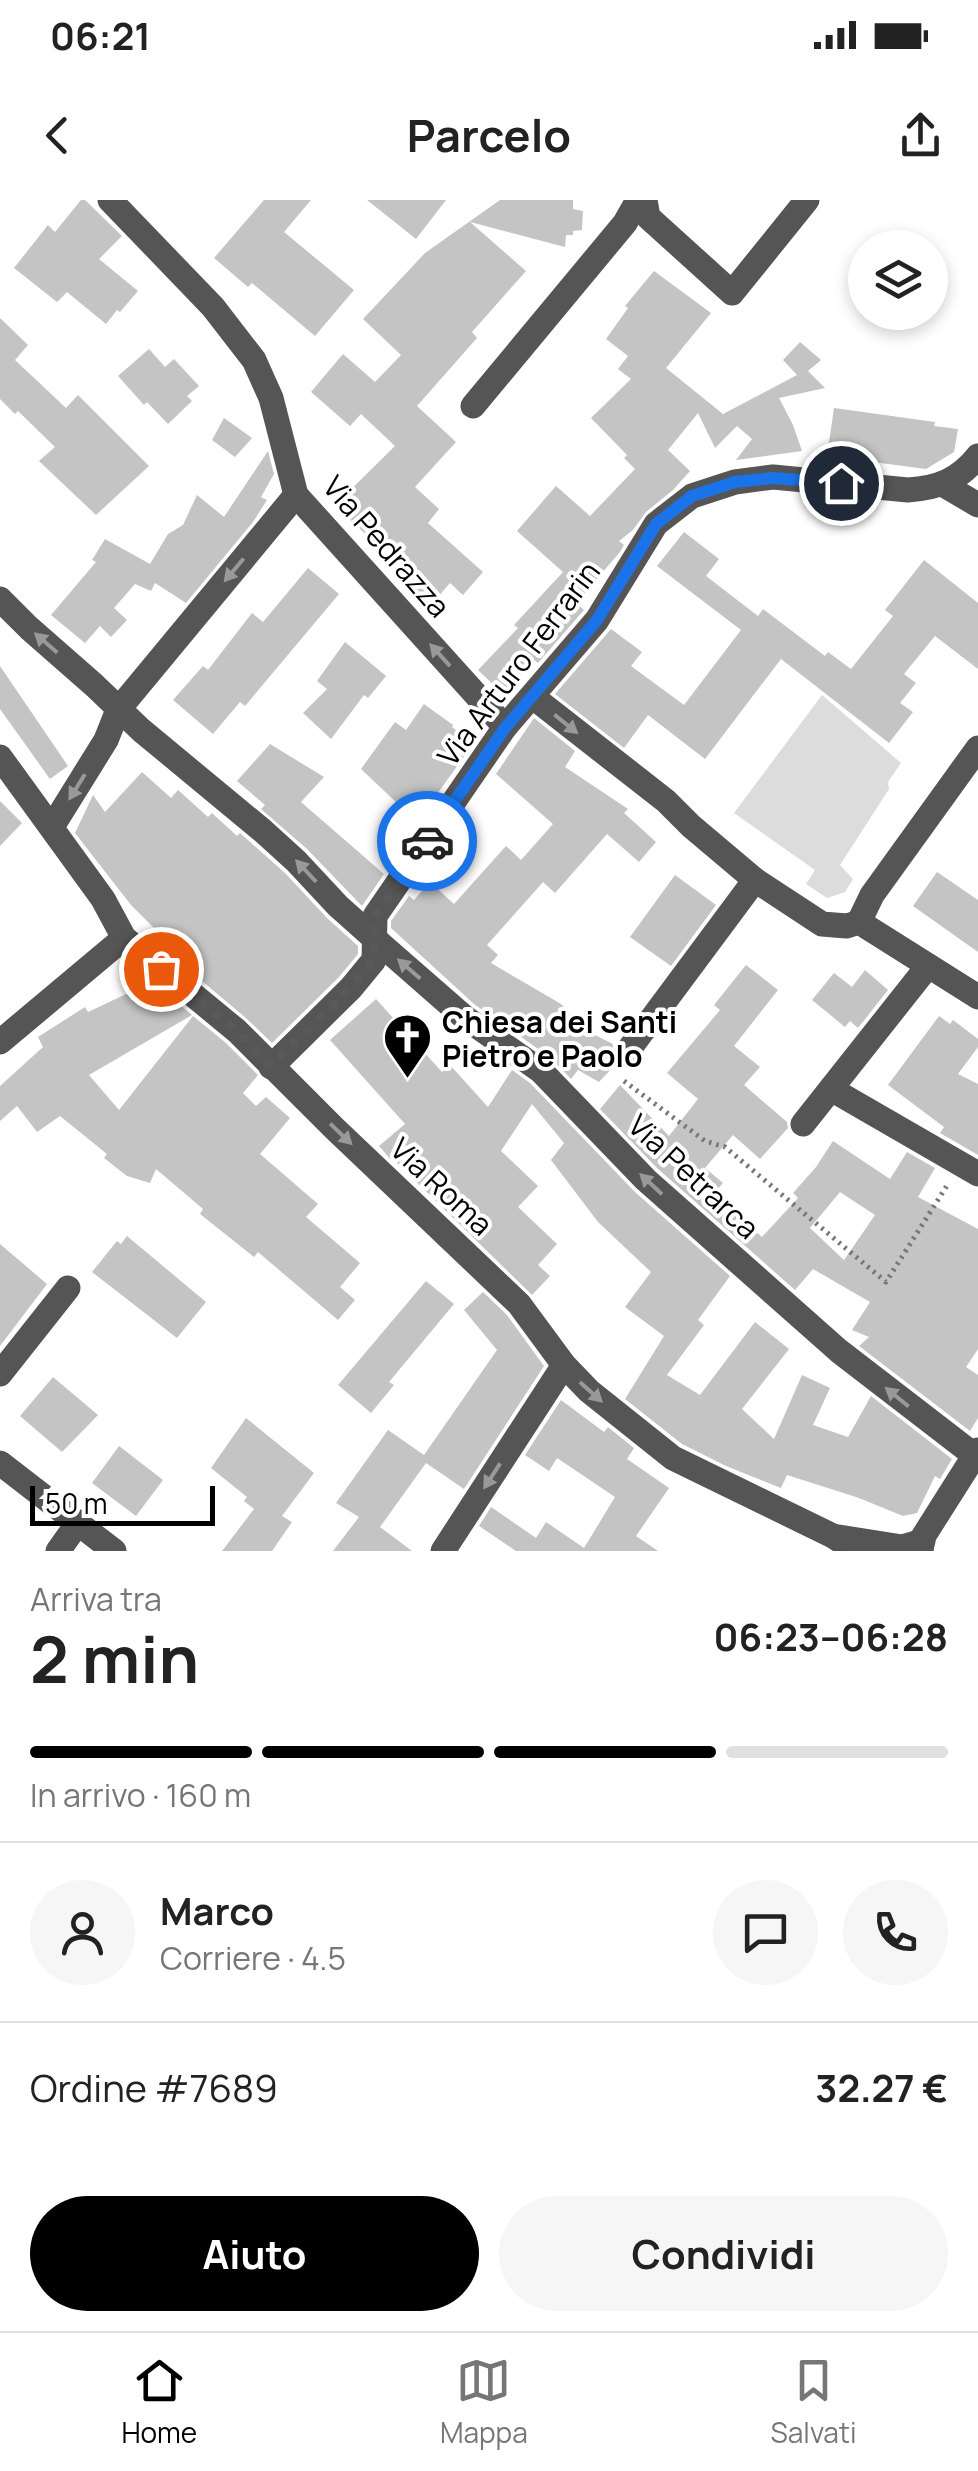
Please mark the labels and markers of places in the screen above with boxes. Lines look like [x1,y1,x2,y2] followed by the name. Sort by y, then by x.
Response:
[799,441,884,526] pin
[119,927,204,1012] pin
[442,1001,677,1076] place label: Chiesa dei Santi Pietro e Paolo
[381,1012,433,1080] church icon: Chiesa dei Santi Pietro e Paolo

